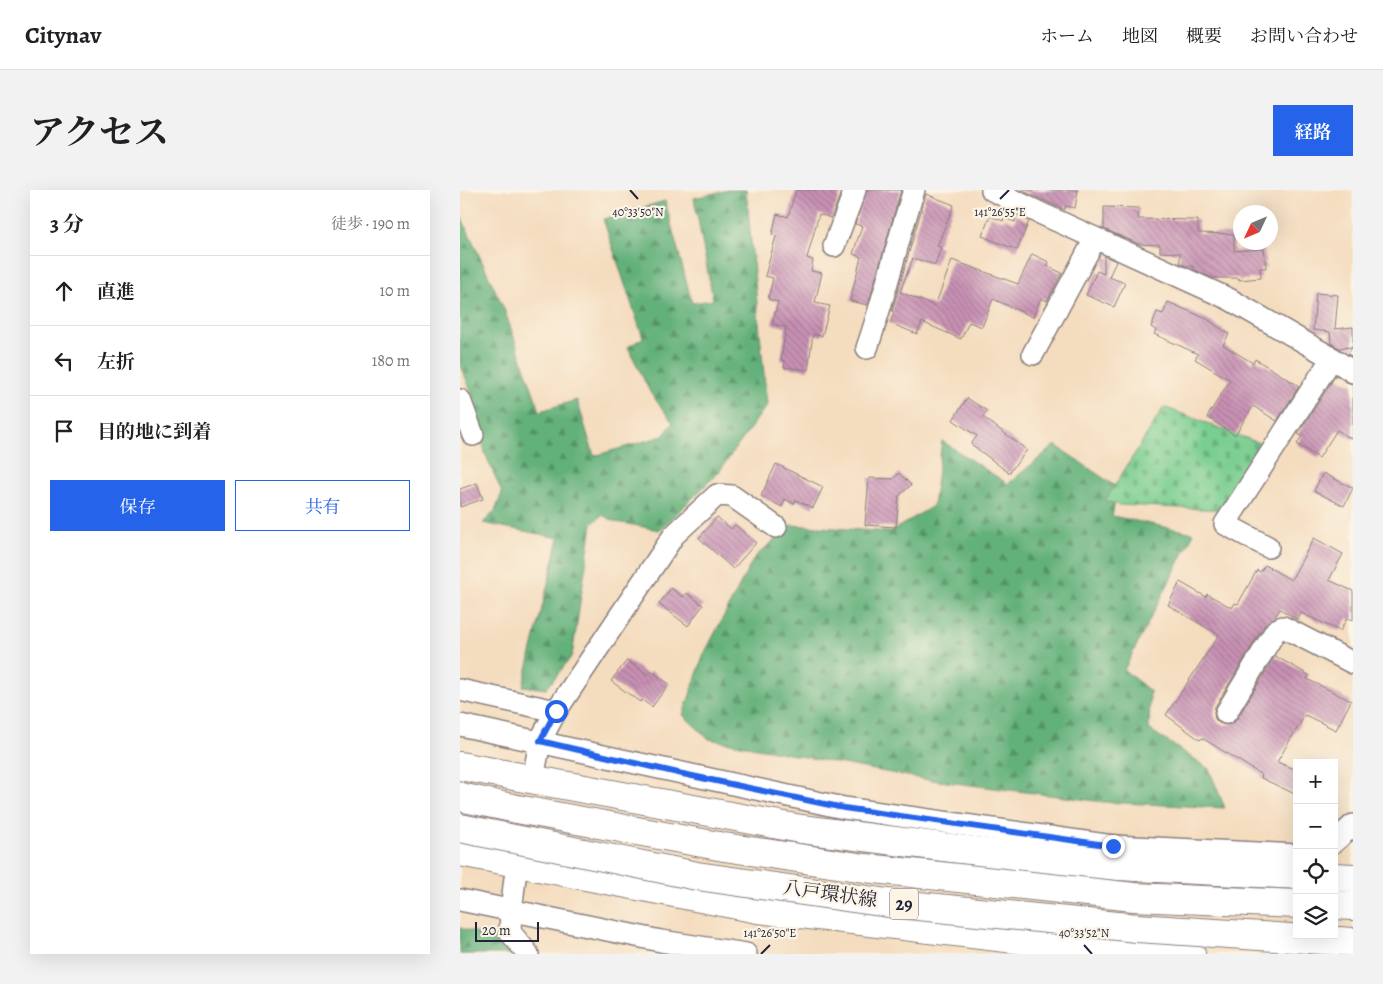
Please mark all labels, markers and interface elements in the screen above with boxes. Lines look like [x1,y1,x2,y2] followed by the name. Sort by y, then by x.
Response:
[25,19,101,51] text: Citynav
[1040,24,1094,48] text: ホーム
[1122,24,1158,48] text: 地図
[1186,24,1222,48] text: 概要
[1250,24,1358,48] text: お問い合わせ
[1273,105,1353,156] button: 経路
[30,108,169,156] text: アクセス
[612,204,664,220] text: 40°33'50"N
[974,204,1026,220] text: 141°26'55"E
[1233,205,1278,250] north arrow
[50,210,84,238] text: 3 分
[331,213,410,235] text: 徒歩 · 190 m
[50,277,78,305] icon: ahead
[97,279,135,305] text: 直進
[380,280,410,302] text: 10 m
[50,347,78,375] icon: left
[97,349,135,375] text: 左折
[372,350,410,372] text: 180 m
[50,417,78,445] icon: arrive
[97,419,211,445] text: 目的地に到着
[50,480,225,531] button: 保存
[235,480,410,531] button: 共有
[545,700,568,723] route start
[1293,759,1338,939] map controls
[1293,759,1338,804] button: +
[1293,804,1338,849] button: −
[1102,835,1125,858] route end
[1293,849,1338,894] button: locate
[781,875,879,913] street label: 八戸環状線
[890,889,918,920] road number: 29
[1293,894,1338,939] button: layers
[475,919,539,942] scale bar
[482,921,511,940] text: 20 m
[744,925,796,941] text: 141°26'50"E
[1059,925,1110,941] text: 40°33'52"N

